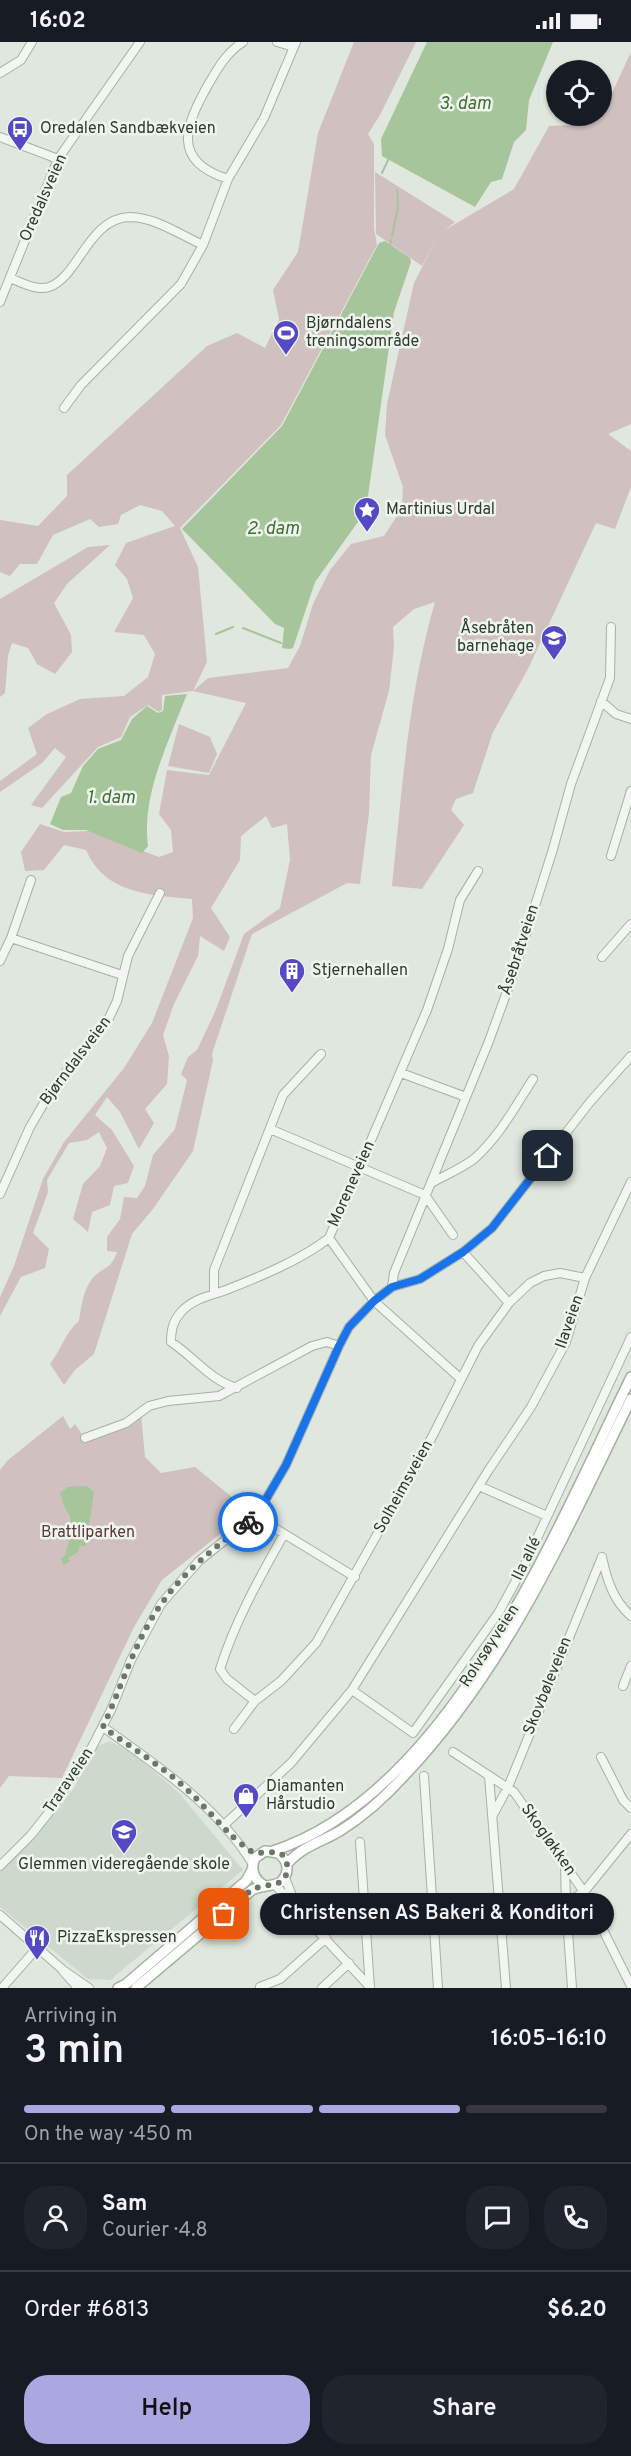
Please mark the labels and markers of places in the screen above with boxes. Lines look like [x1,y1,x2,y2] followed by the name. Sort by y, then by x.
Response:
[5,114,35,152] bus stop icon: Oredalen Sandbækveien
[40,119,216,139] place label: Oredalen Sandbækveien
[306,314,419,352] place label: Bjørndalens treningsområde
[271,318,301,356] sports icon: Bjørndalens treningsområde
[352,495,382,533] place icon: Martinius Urdal
[386,500,495,520] place label: Martinius Urdal
[457,618,534,657] place label: Åsebråten barnehage
[539,623,569,661] school or university icon: Åsebråten barnehage
[277,956,307,994] building icon: Stjernehallen
[312,961,408,981] place label: Stjernehallen
[522,1130,573,1181] pin
[266,1777,344,1815] place label: Diamanten Hårstudio
[231,1781,261,1819] shop icon: Diamanten Hårstudio
[109,1817,139,1855] school or university icon: Glemmen videregående skole
[18,1855,230,1875] place label: Glemmen videregående skole
[198,1888,249,1939] pin
[260,1893,614,1935] callout: Christensen AS Bakeri & Konditori
[22,1923,52,1961] restaurant icon: PizzaEkspressen
[57,1928,177,1948] place label: PizzaEkspressen

